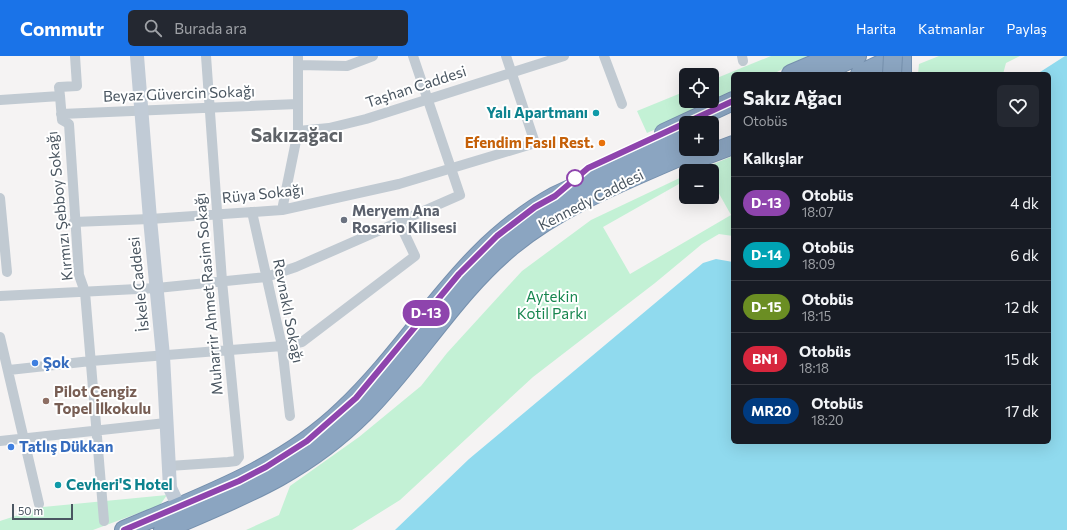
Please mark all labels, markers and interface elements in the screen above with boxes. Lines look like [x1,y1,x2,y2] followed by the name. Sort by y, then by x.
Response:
[128,10,408,46] search box
[20,17,104,40] text: Commutr
[142,17,164,39] icon: search
[174,19,247,37] text: Burada ara
[856,20,896,37] text: Harita
[918,20,985,37] text: Katmanlar
[1007,20,1047,37] text: Paylaş
[363,61,468,111] street label: Taşhan Caddesi
[679,68,719,204] map controls
[679,68,719,108] button: locate
[103,81,255,105] street label: Beyaz Güvercin Sokağı
[997,85,1039,127] button: heart
[743,86,842,109] text: Sakız Ağacı
[486,103,588,121] place label: Yalı Apartmanı
[591,108,601,118] marker: Yalı Apartmanı
[743,113,788,129] text: Otobüs
[679,116,719,156] button: +
[251,123,343,146] district label: Sakızağacı
[42,130,76,282] street label: Kırmızı Şebboy Sokağı
[465,133,594,151] place label: Efendim Fasıl Rest.
[597,138,607,148] marker: Efendim Fasıl Rest.
[743,149,803,167] text: Kalkışlar
[679,164,719,204] button: −
[535,165,646,233] street label: Kennedy Caddesi
[566,169,584,187] unlabelled marker
[221,180,305,206] street label: Rüya Sokağı
[802,186,854,204] text: Otobüs
[190,192,226,396] street label: Muharrir Ahmet Rasim Sokağı
[751,194,782,211] text: D-13
[1010,194,1039,212] text: 4 dk
[352,201,457,236] place label: Meryem Ana Rosario Kilisesi
[802,204,834,220] text: 18:07
[339,215,349,225] marker: Meryem Ana Rosario Kilisesi
[124,236,152,332] street label: İskele Caddesi
[802,238,854,256] text: Otobüs
[751,246,782,263] text: D-14
[1010,246,1039,264] text: 6 dk
[802,256,835,272] text: 18:09
[270,257,308,364] street label: Revnaklı Sokağı
[517,287,587,322] park label: Aytekin Kotil Parkı
[802,290,854,308] text: Otobüs
[751,298,782,315] text: D-15
[1005,298,1039,316] text: 12 dk
[398,300,454,326] line badge: D-13
[411,304,441,321] text: D-13
[802,308,831,324] text: 18:15
[799,342,851,360] text: Otobüs
[752,350,778,367] text: BN1
[1004,350,1039,368] text: 15 dk
[43,353,70,371] place label: Şok
[30,358,40,368] marker: Şok
[799,360,829,376] text: 18:18
[54,382,151,417] place label: Pilot Cengiz Topel İlkokulu
[811,394,863,412] text: Otobüs
[41,396,51,406] marker: Pilot Cengiz Topel İlkokulu
[751,402,791,419] text: MR20
[1005,402,1039,420] text: 17 dk
[811,412,844,428] text: 18:20
[19,437,113,455] place label: Tatlış Dükkan
[6,442,16,452] marker: Tatlış Dükkan
[66,475,173,493] place label: Cevheri'S Hotel
[53,480,63,490] marker: Cevheri'S Hotel
[12,502,73,521] scale bar
[18,504,43,517] text: 50 m

